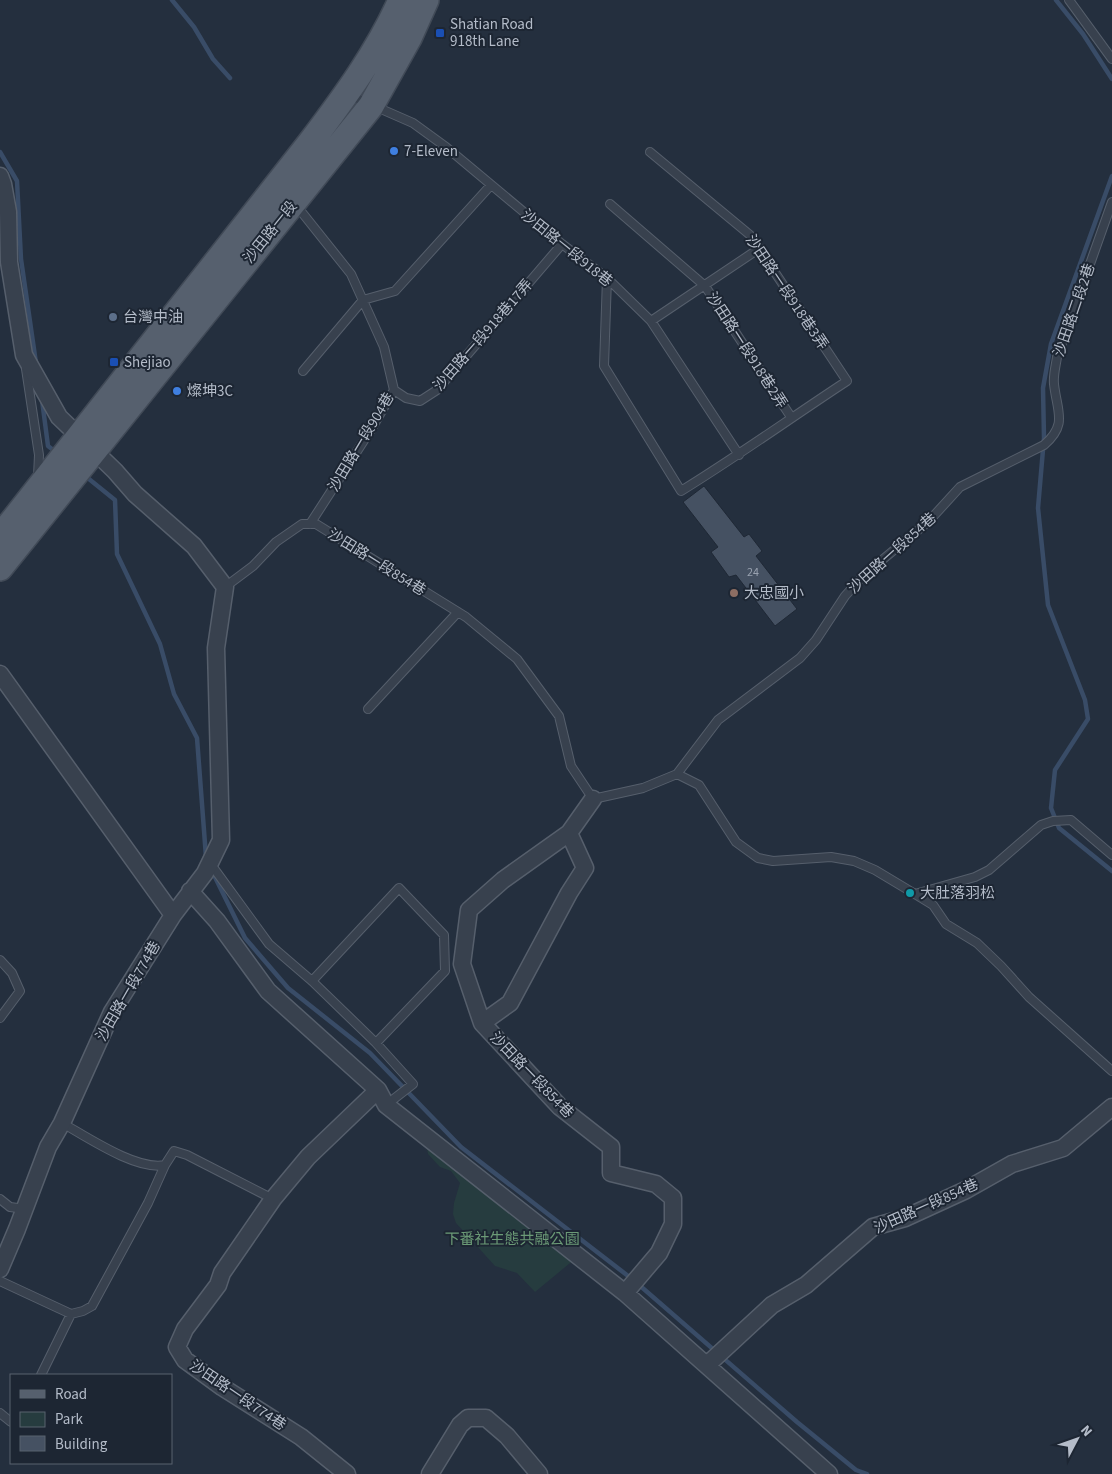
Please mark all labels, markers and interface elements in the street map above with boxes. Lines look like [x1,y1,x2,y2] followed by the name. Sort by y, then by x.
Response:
[450,14,533,52] place label: Shatian Road 918th Lane
[434,27,446,39] marker: Shatian Road 918th Lane
[404,141,458,162] place label: 7-Eleven
[388,145,400,157] marker: 7-Eleven
[239,197,302,268] street label: 沙田路一段
[516,205,617,292] street label: 沙田路一段918巷
[740,231,833,354] street label: 沙田路一段918巷3弄
[1049,261,1100,360] street label: 沙田路二段2巷
[429,275,538,396] street label: 沙田路一段918巷17弄
[701,288,792,413] street label: 沙田路一段918巷2弄
[123,307,183,328] place label: 台灣中油
[107,311,119,323] marker: 台灣中油
[124,352,171,373] place label: Shejiao
[108,356,120,368] marker: Shejiao
[187,381,233,402] place label: 燦坤3C
[171,385,183,397] marker: 燦坤3C
[323,389,399,496] street label: 沙田路一段904巷
[844,508,941,599] street label: 沙田路一段854巷
[324,524,430,601] street label: 沙田路一段854巷
[747,564,759,581] house number: 24
[744,583,804,604] place label: 大忠國小
[728,587,740,599] marker: 大忠國小
[920,883,995,904] place label: 大肚落羽松
[904,887,916,899] marker: 大肚落羽松
[91,937,166,1045] street label: 沙田路一段774巷
[485,1028,578,1123] street label: 沙田路一段854巷
[871,1174,982,1239] street label: 沙田路一段854巷
[444,1229,580,1250] park label: 下番社生態共融公園
[185,1355,290,1436] street label: 沙田路一段774巷
[10,1374,172,1464] legend
[55,1384,87,1405] text: Road
[55,1409,84,1430] text: Park
[1052,1414,1102,1464] north arrow
[1075,1421,1097,1441] text: N
[55,1434,108,1455] text: Building

